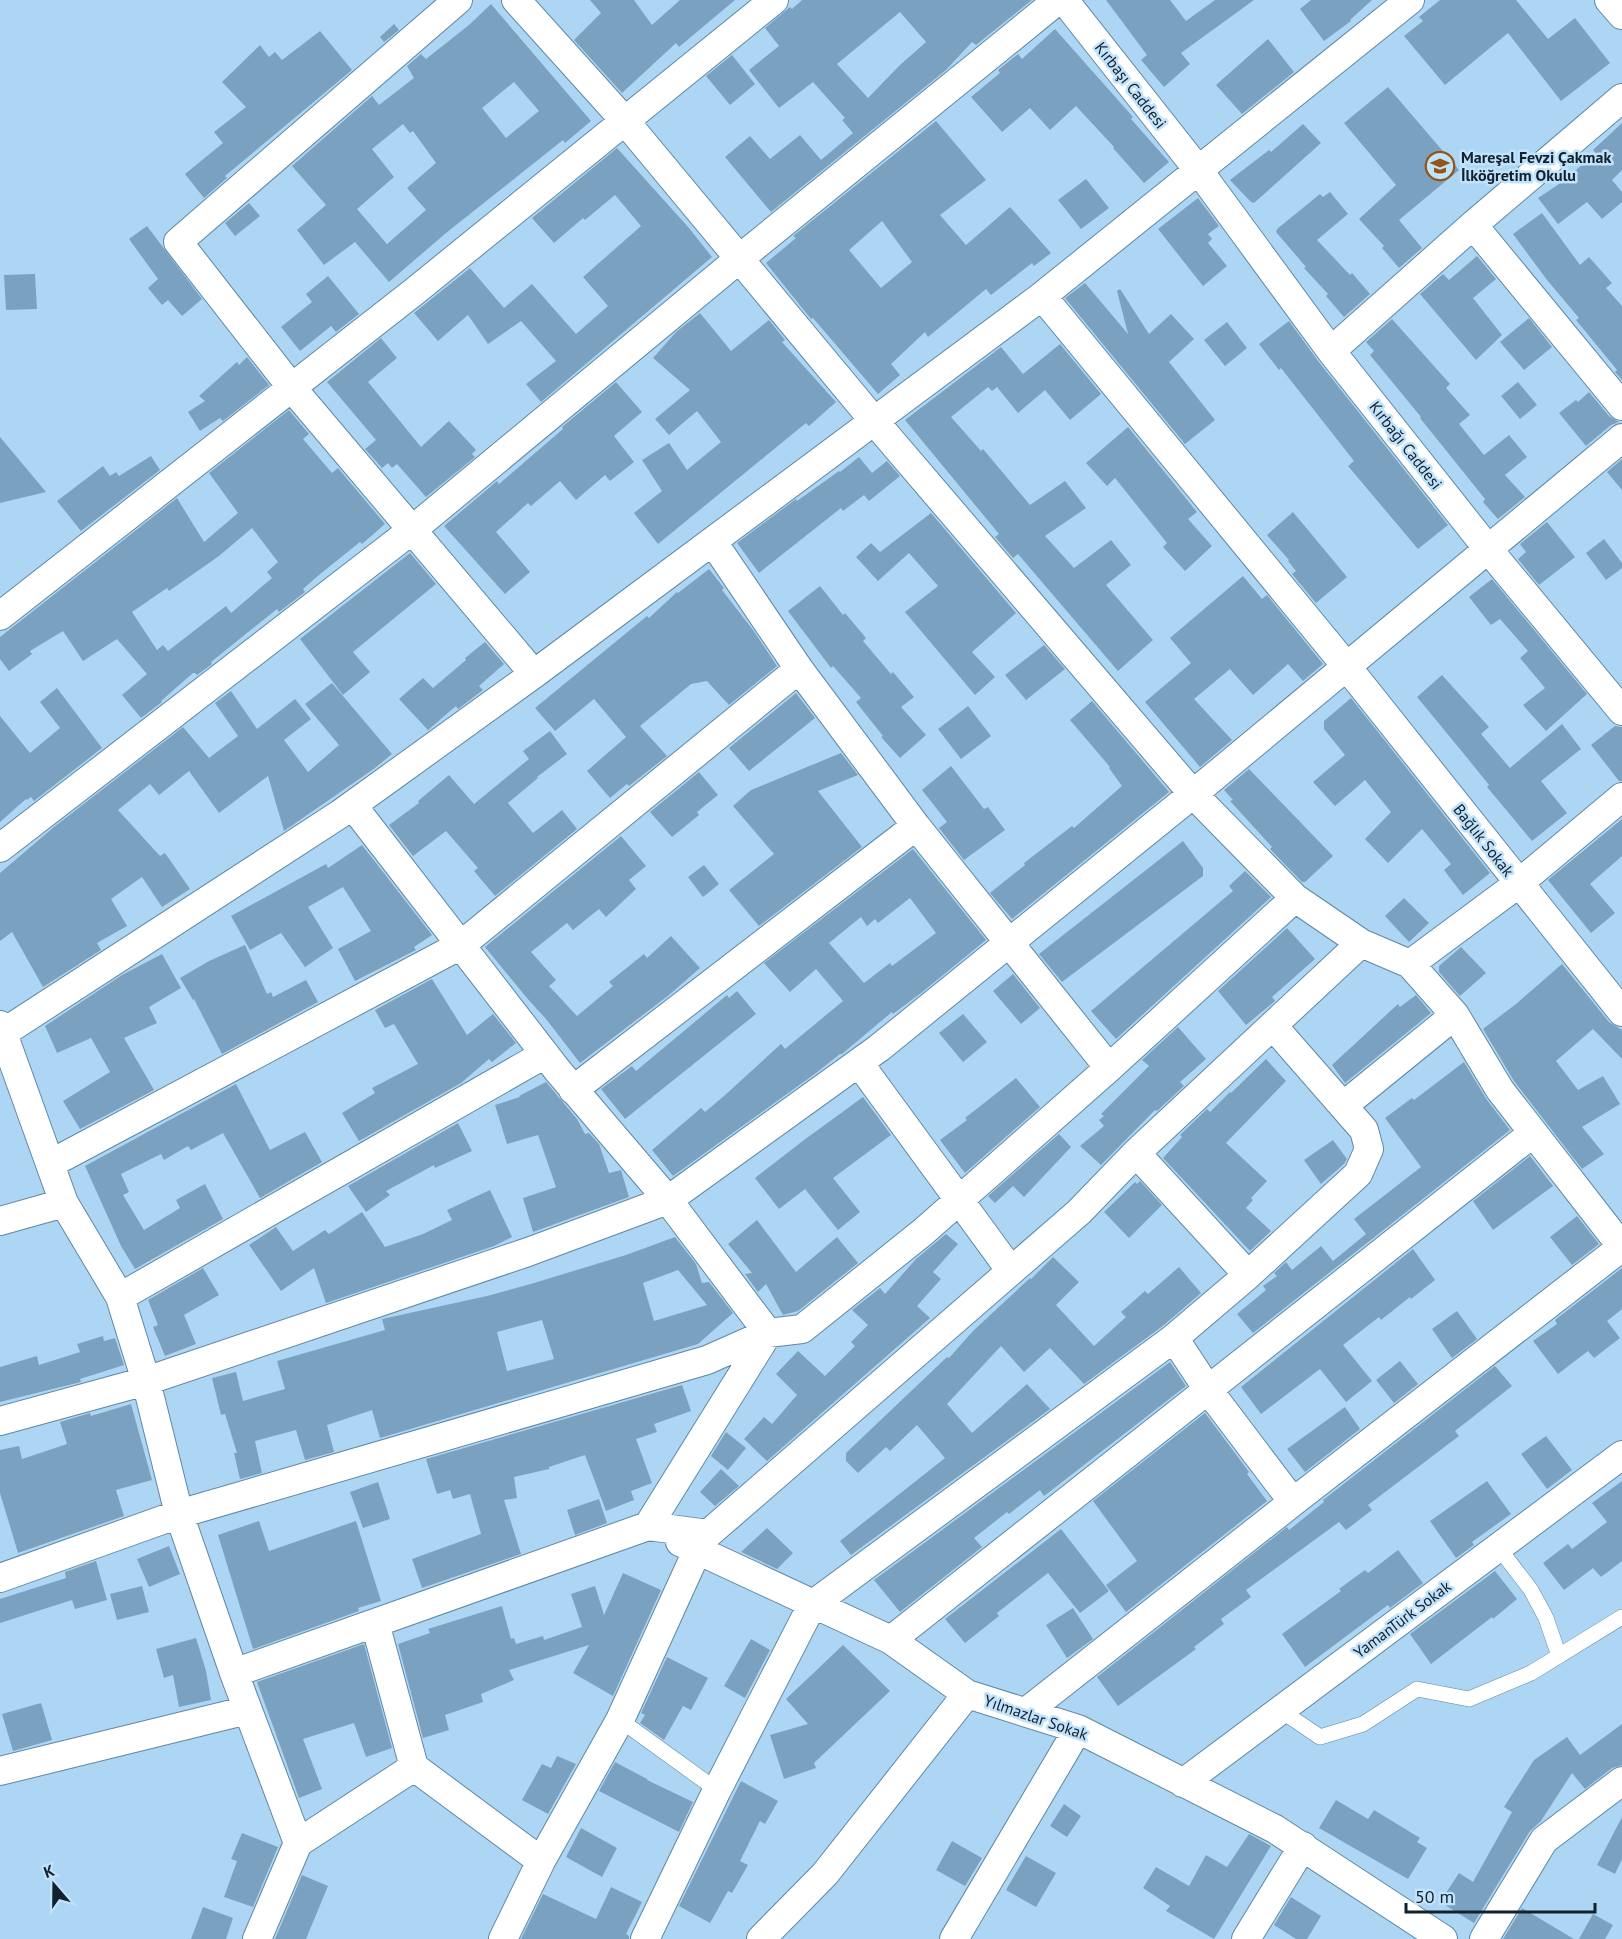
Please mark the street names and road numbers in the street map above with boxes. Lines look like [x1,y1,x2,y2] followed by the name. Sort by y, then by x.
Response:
[1091,38,1171,132] street label: Kırbaşı Caddesi
[1365,397,1447,493] street label: Kırbağı Caddesi
[1449,800,1519,881] street label: Bağlık Sokak
[1349,1576,1455,1662] street label: YamanTürk Sokak
[981,1690,1091,1744] street label: Yılmazlar Sokak

